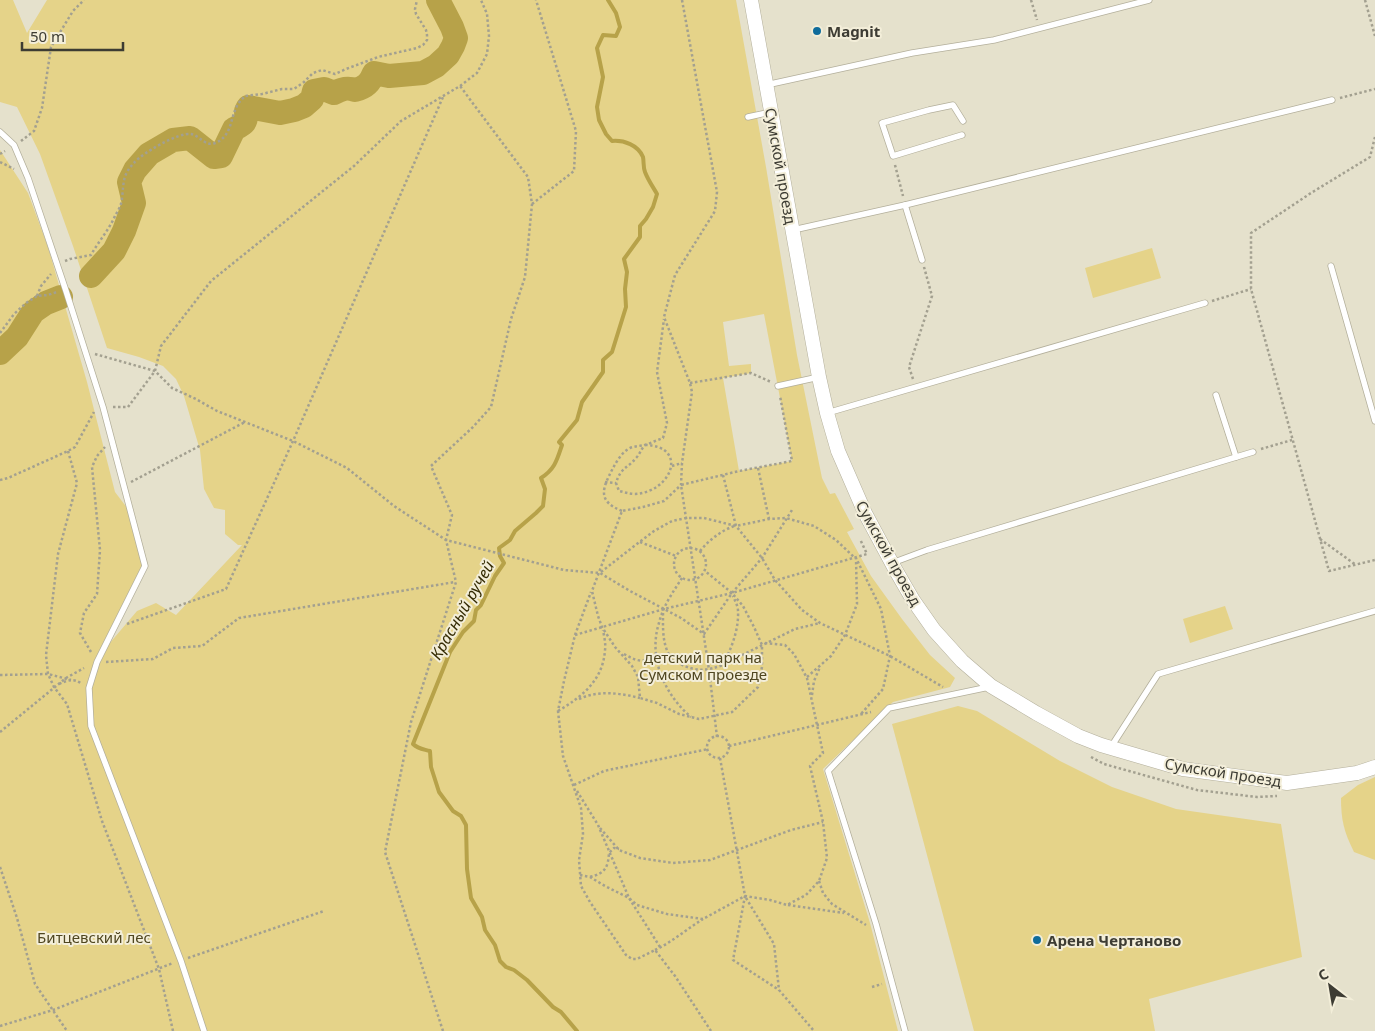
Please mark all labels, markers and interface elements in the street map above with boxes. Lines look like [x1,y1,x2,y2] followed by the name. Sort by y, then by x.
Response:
[22,20,124,52] scale bar
[827,21,881,41] place label: Magnit
[811,25,823,37] marker: Magnit
[30,26,65,46] text: 50 m
[761,106,801,226] street label: Сумской проезд
[852,497,926,609] street label: Сумской проезд
[425,556,499,664] water label: Красный ручей
[639,647,767,684] park label: детский парк на Сумском проезде
[1163,753,1283,791] street label: Сумской проезд
[37,927,151,947] park label: Битцевский лес
[1047,930,1181,950] place label: Арена Чертаново
[1031,934,1043,946] marker: Арена Чертаново
[1305,961,1355,1011] north arrow
[1314,964,1332,985] text: С

